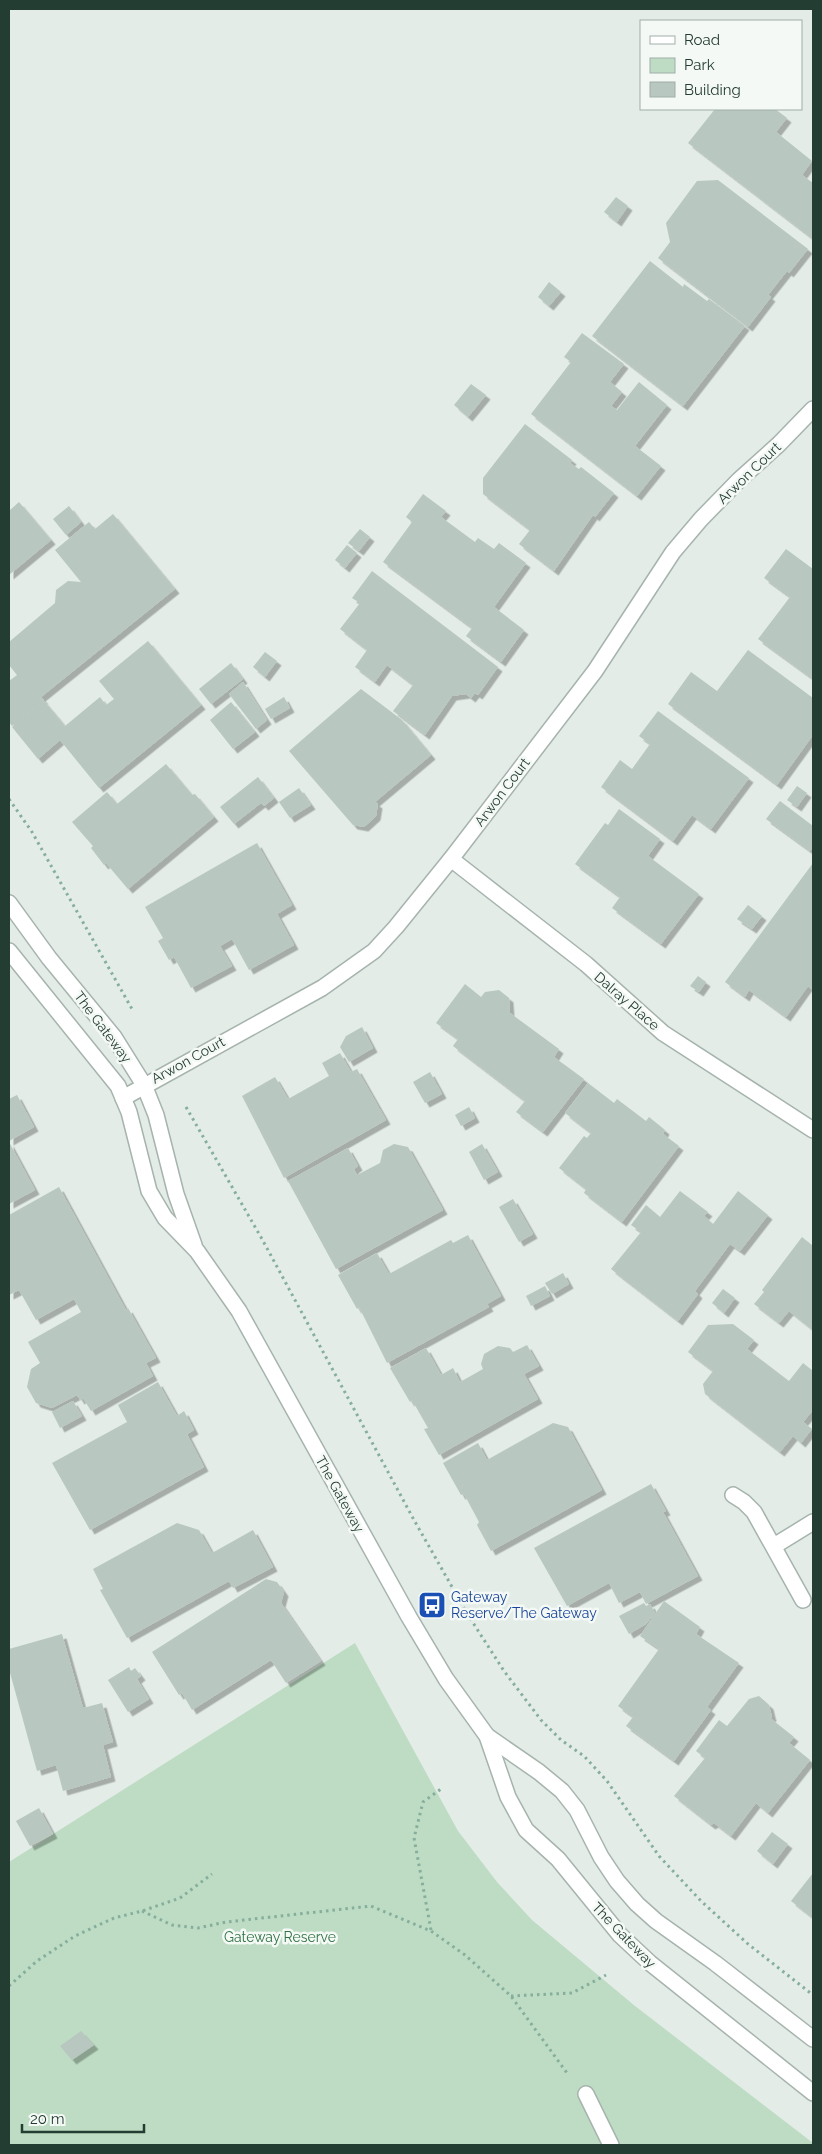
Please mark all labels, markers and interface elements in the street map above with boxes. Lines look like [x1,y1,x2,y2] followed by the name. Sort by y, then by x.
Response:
[640,20,802,110] legend
[684,31,720,49] text: Road
[684,56,715,74] text: Park
[684,81,741,99] text: Building
[714,439,784,507] street label: Arwon Court
[471,754,533,829] street label: Arwon Court
[591,969,663,1033] street label: Dalray Place
[71,988,135,1066] street label: The Gateway
[149,1033,228,1087] street label: Arwon Court
[312,1453,368,1535] street label: The Gateway
[451,1589,597,1621] place label: Gateway Reserve/The Gateway
[417,1590,447,1620] bus stop icon: Gateway Reserve/The Gateway
[589,1899,660,1971] street label: The Gateway
[224,1929,336,1945] park label: Gateway Reserve
[22,2102,145,2134] scale bar
[30,2110,65,2128] text: 20 m

